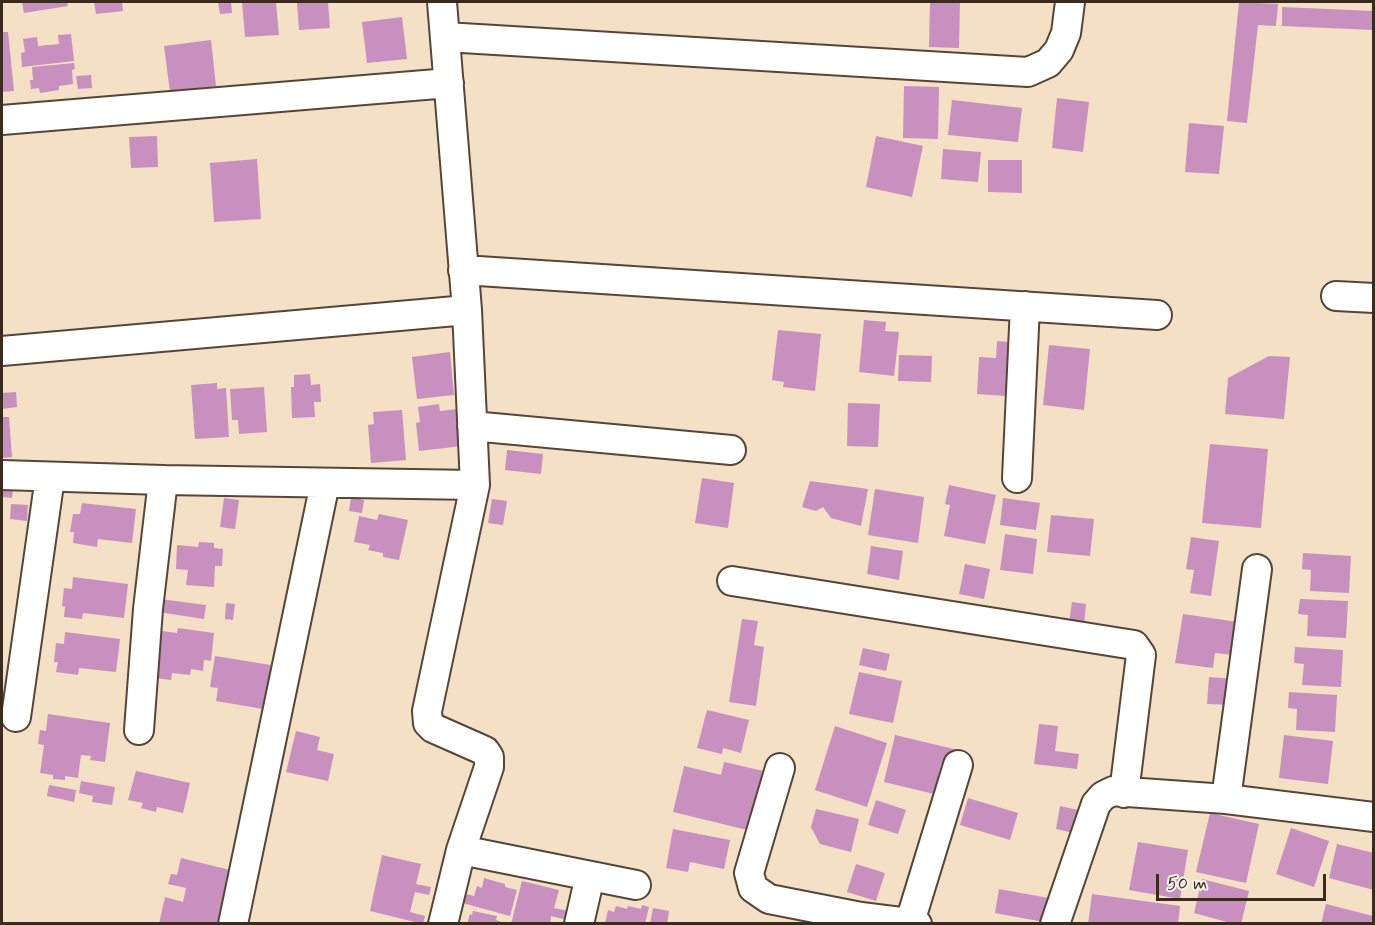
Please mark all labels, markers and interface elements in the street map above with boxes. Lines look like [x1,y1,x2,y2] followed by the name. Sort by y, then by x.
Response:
[1159,862,1328,900] scale bar
[1167,872,1207,896] text: 50 m

